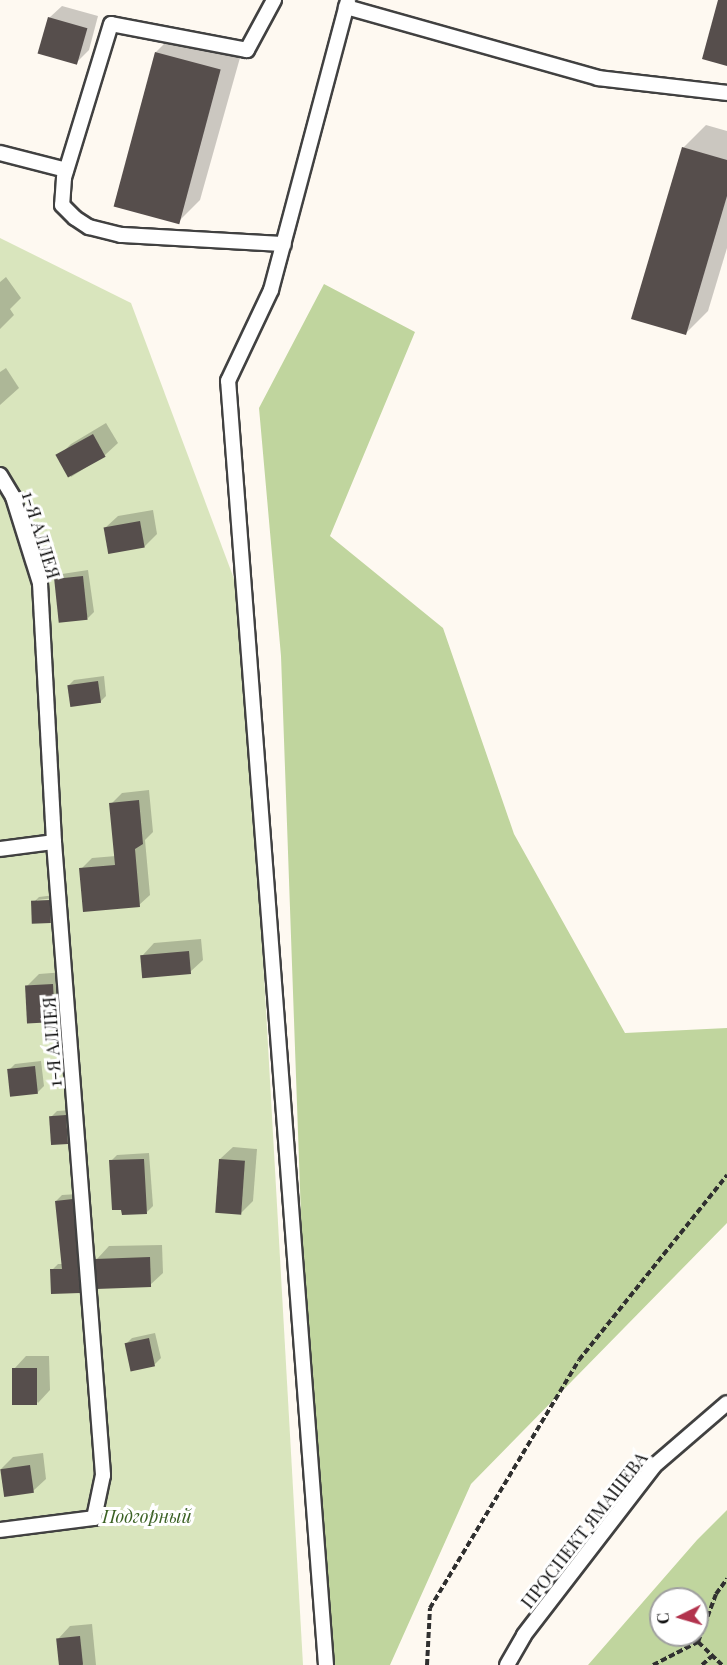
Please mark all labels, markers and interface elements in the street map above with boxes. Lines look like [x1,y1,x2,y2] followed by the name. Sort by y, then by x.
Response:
[17,489,65,581] street label: 1-Я АЛЛЕЯ
[38,996,66,1088] street label: 1-Я АЛЛЕЯ
[516,1447,652,1613] street label: ПРОСПЕКТ ЯМАШЕВА
[102,1505,192,1527] park label: Подгорный
[649,1587,709,1647] north arrow
[652,1612,674,1625] text: С

